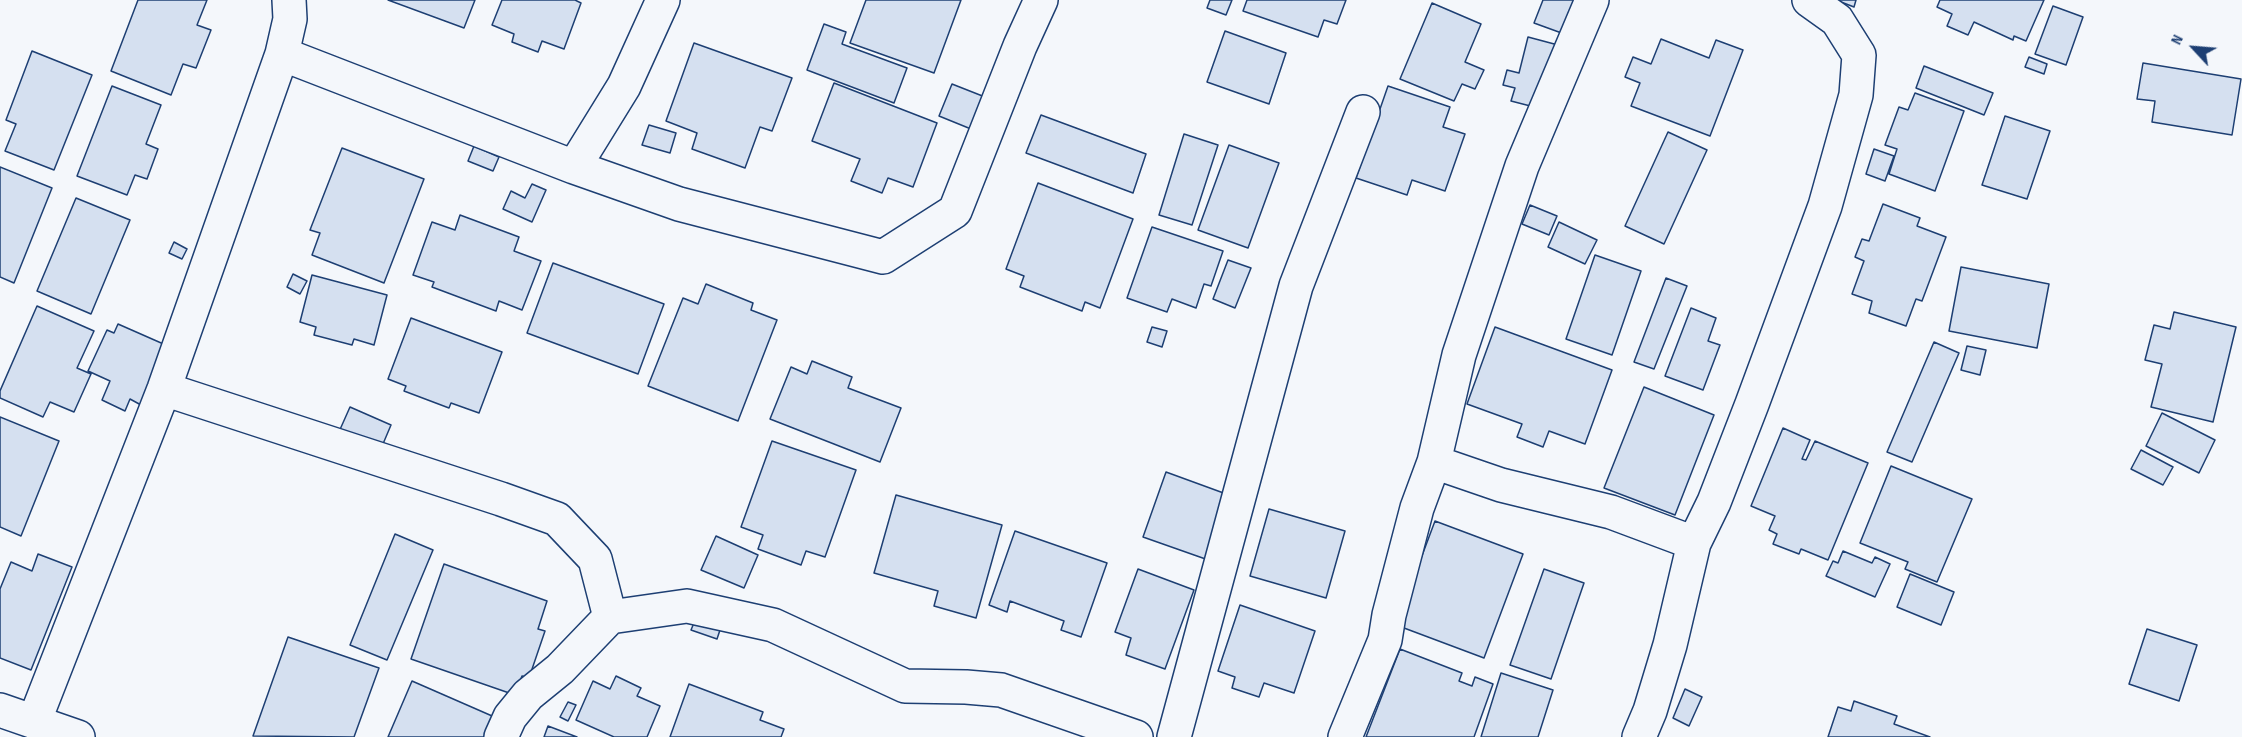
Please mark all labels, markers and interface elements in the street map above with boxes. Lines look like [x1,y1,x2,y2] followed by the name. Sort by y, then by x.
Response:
[2164,18,2224,78] north arrow
[2167,32,2188,48] text: N

